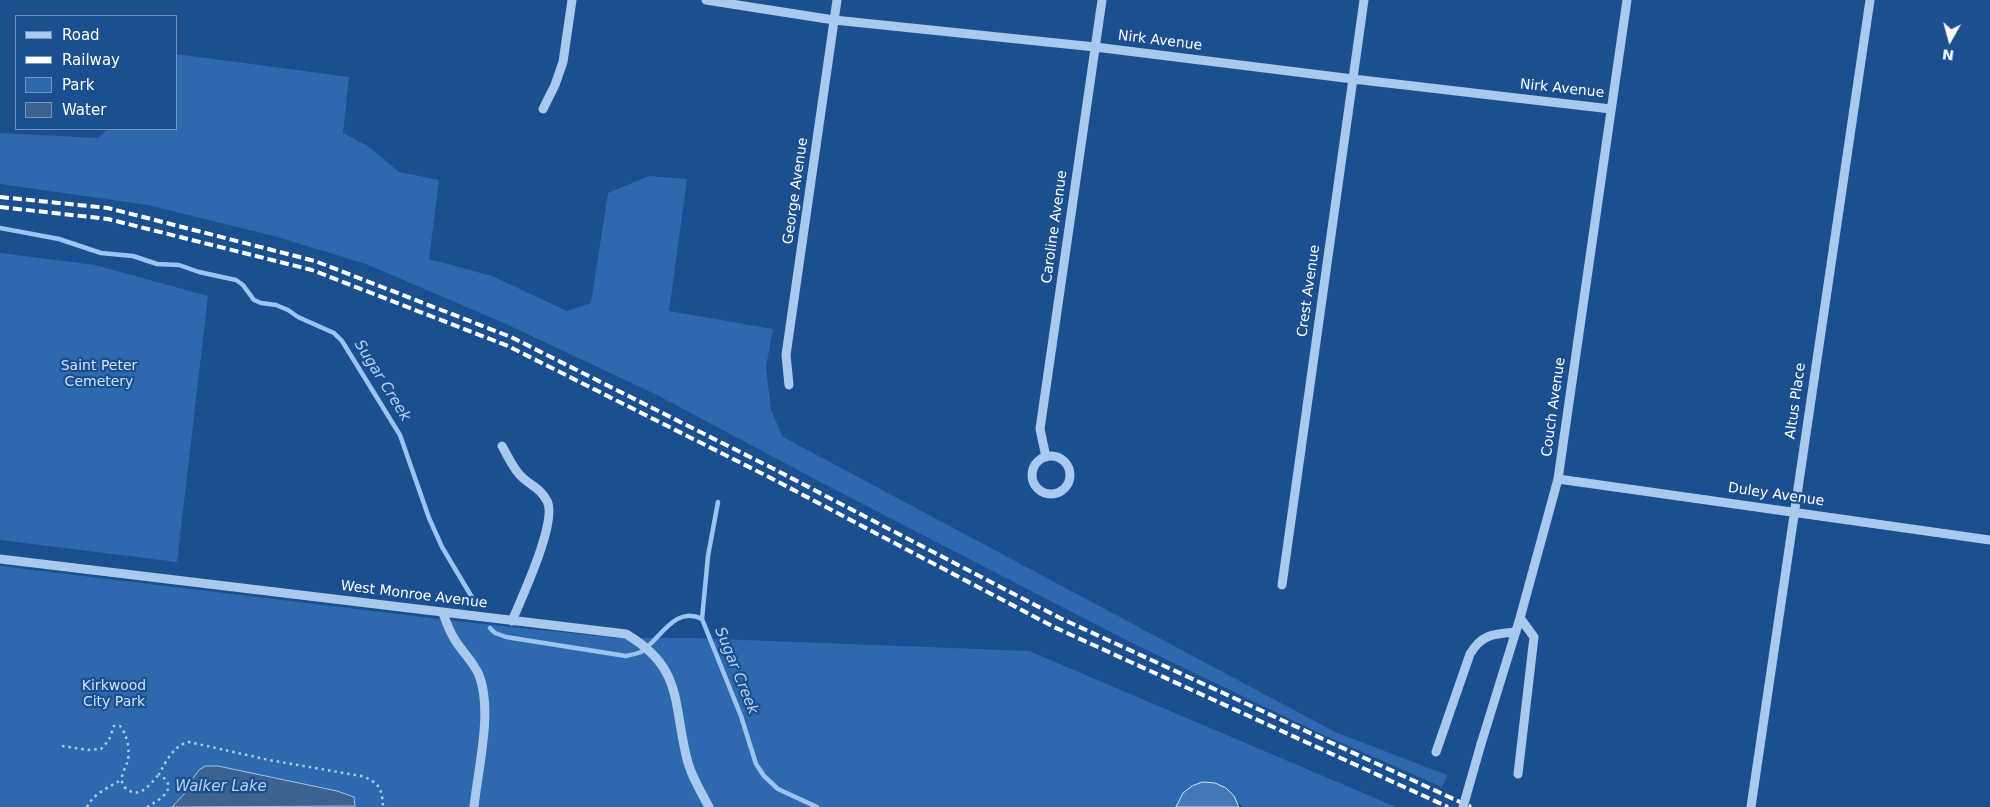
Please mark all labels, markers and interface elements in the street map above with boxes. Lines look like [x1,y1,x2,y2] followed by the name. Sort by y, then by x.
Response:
[15,15,178,130] legend
[1925,15,1975,65] north arrow
[62,26,100,44] text: Road
[1117,28,1203,54] street label: Nirk Avenue
[1941,46,1955,64] text: N
[62,51,120,69] text: Railway
[62,76,94,94] text: Park
[1519,76,1605,102] street label: Nirk Avenue
[62,101,106,119] text: Water
[780,137,812,245] street label: George Avenue
[1039,169,1071,285] street label: Caroline Avenue
[1294,244,1324,338] street label: Crest Avenue
[350,337,414,425] water label: Sugar Creek
[1539,356,1569,458] street label: Couch Avenue
[61,358,137,391] park label: Saint Peter Cemetery
[1782,362,1810,440] street label: Altus Place
[1727,480,1825,510] street label: Duley Avenue
[340,578,488,612] street label: West Monroe Avenue
[710,625,762,717] water label: Sugar Creek
[82,678,146,710] park label: Kirkwood City Park
[175,778,267,796] water label: Walker Lake

